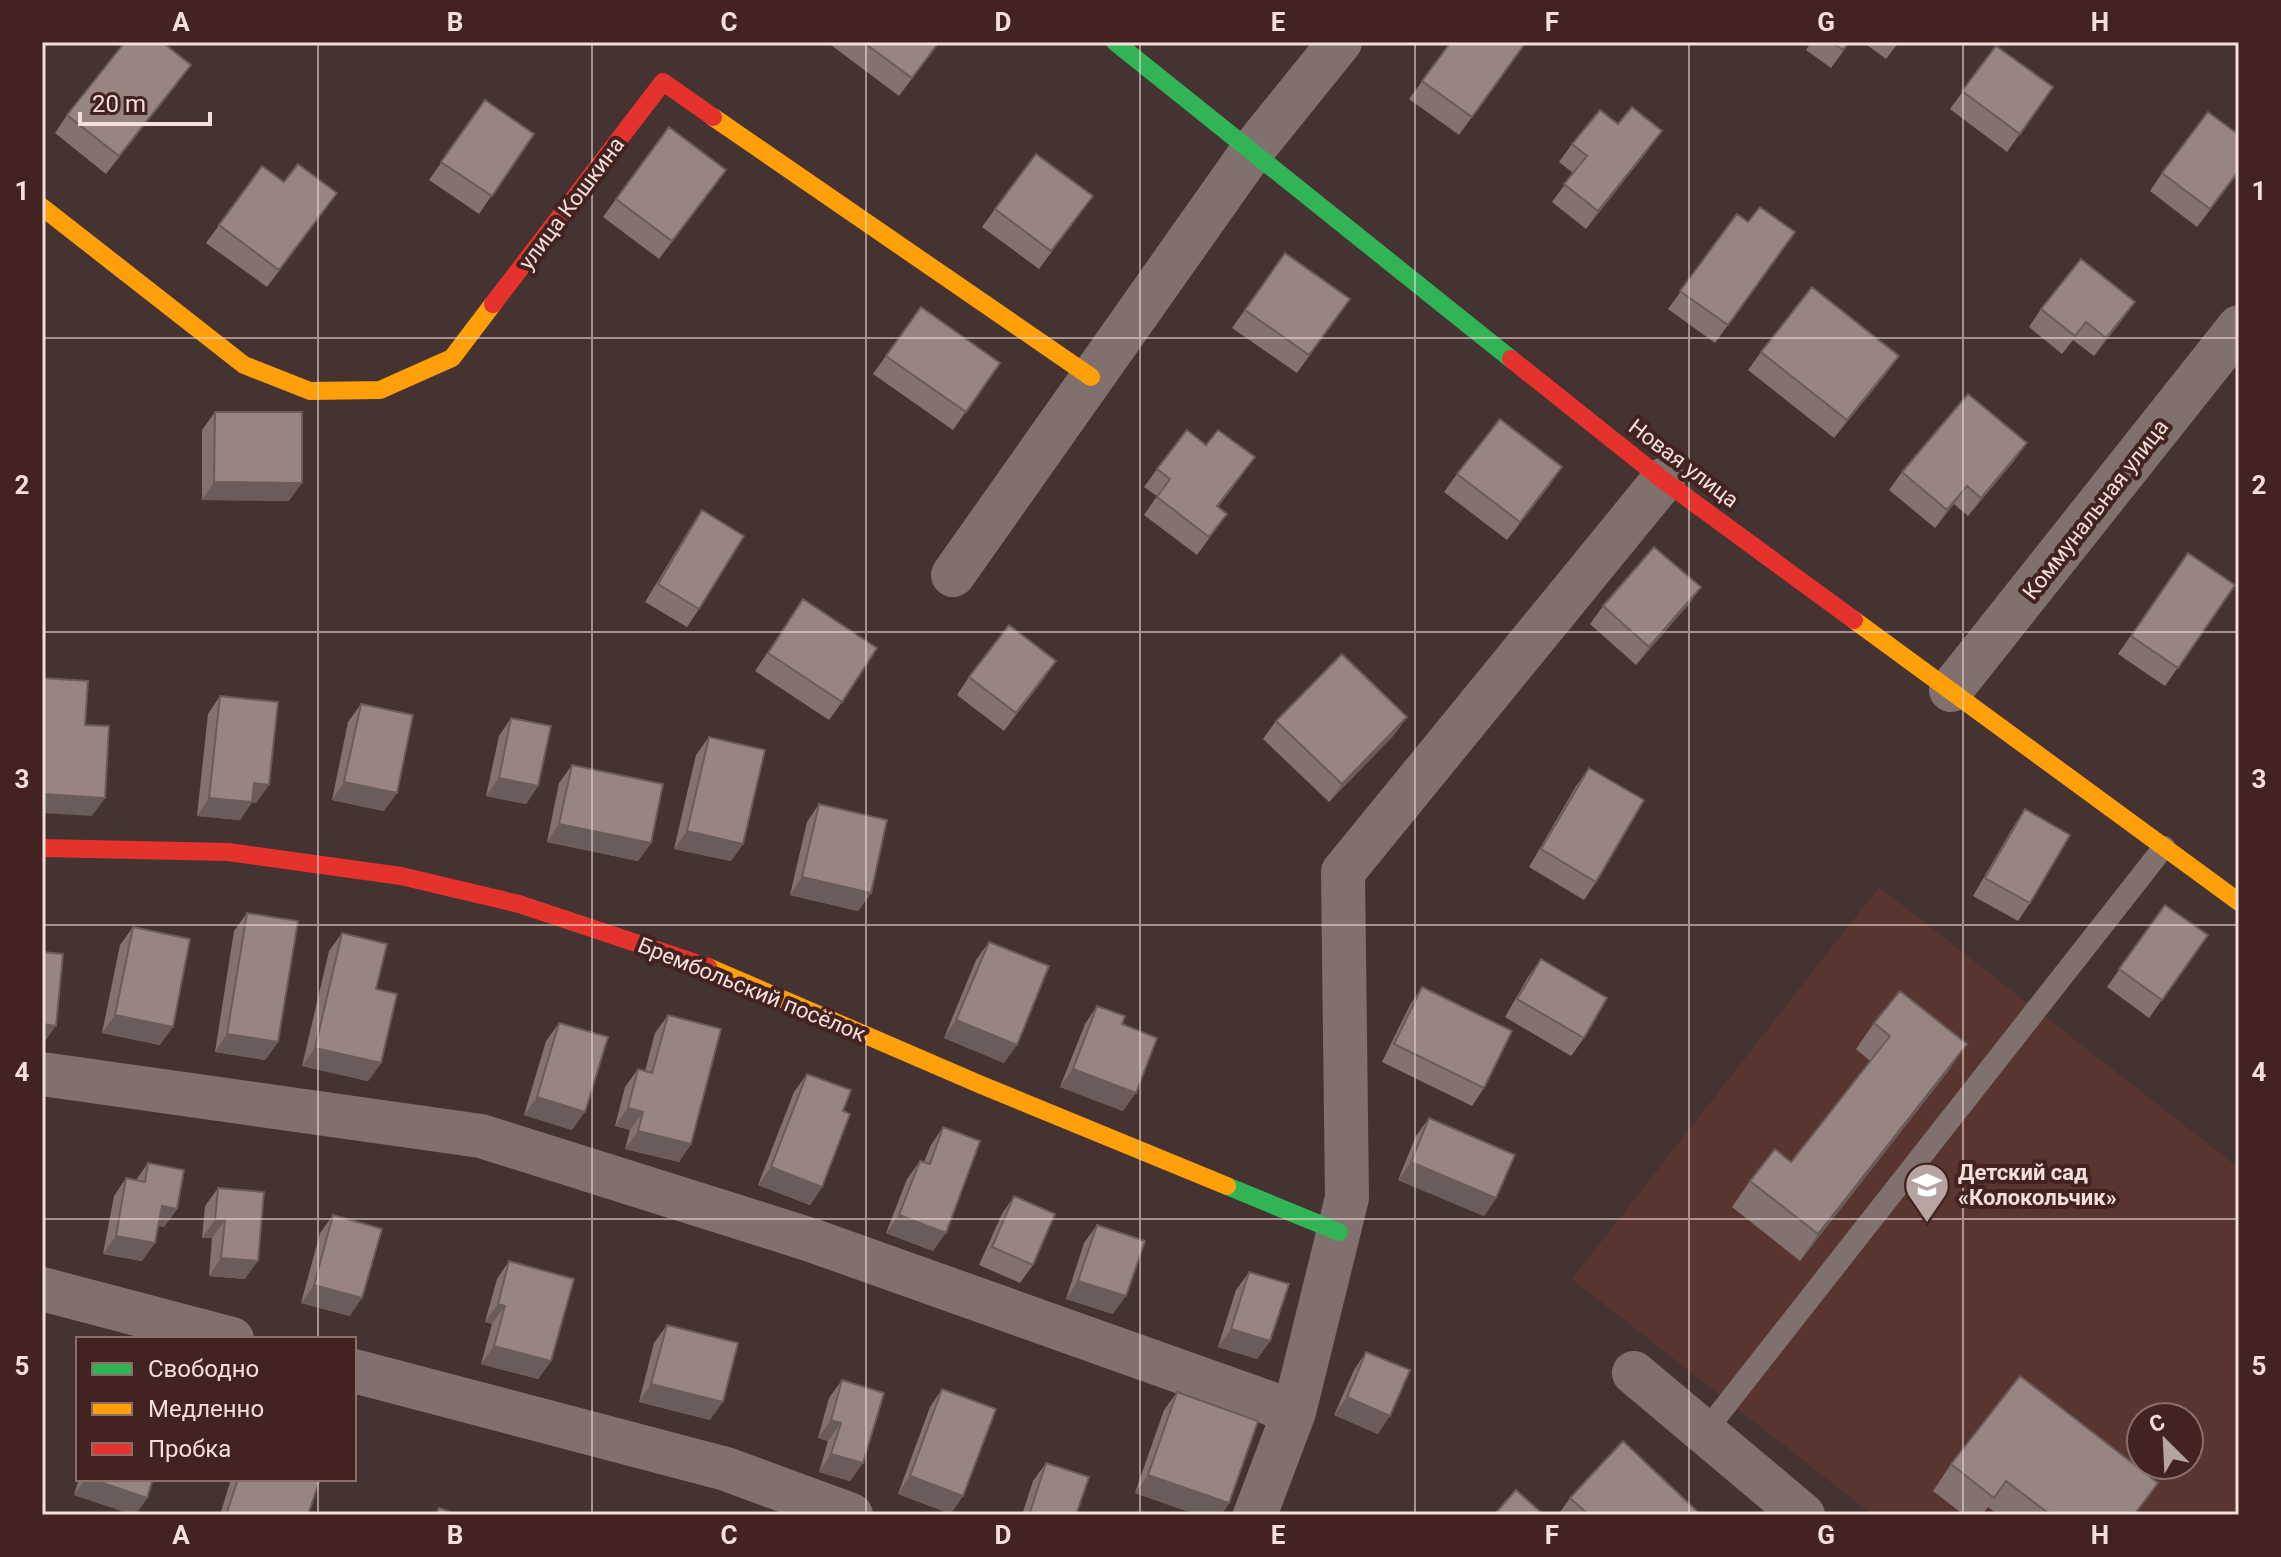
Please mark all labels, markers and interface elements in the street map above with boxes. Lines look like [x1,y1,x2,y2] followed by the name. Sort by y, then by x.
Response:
[172,7,190,37] text: A
[447,7,463,37] text: B
[720,7,738,37] text: C
[995,7,1011,37] text: D
[1271,7,1286,37] text: E
[1545,7,1559,37] text: F
[1817,7,1835,37] text: G
[2091,7,2109,37] text: H
[80,76,210,126] scale bar
[92,90,146,118] text: 20 m
[513,132,629,274] street label: улица Кошкина
[15,176,29,206] text: 1
[2252,176,2266,206] text: 1
[1624,414,1743,513] street label: Новая улица
[2017,414,2173,604] street label: Коммунальная улица
[15,470,29,500] text: 2
[2252,470,2266,500] text: 2
[15,764,29,794] text: 3
[2252,764,2266,794] text: 3
[634,932,869,1047] street label: Брембольский посёлок
[15,1057,30,1087] text: 4
[2252,1057,2267,1087] text: 4
[1958,1160,2117,1210] place label: Детский сад «Колокольчик»
[1903,1161,1951,1224] school or university icon: Детский сад «Колокольчик»
[76,1337,356,1481] legend
[15,1351,29,1381] text: 5
[2252,1351,2266,1381] text: 5
[148,1355,259,1383] text: Свободно
[148,1395,264,1423] text: Медленно
[2125,1401,2205,1481] north arrow
[2145,1409,2169,1438] text: С
[148,1435,231,1463] text: Пробка
[172,1520,190,1550] text: A
[447,1520,463,1550] text: B
[720,1520,738,1550] text: C
[995,1520,1011,1550] text: D
[1271,1520,1286,1550] text: E
[1545,1520,1559,1550] text: F
[1817,1520,1835,1550] text: G
[2091,1520,2109,1550] text: H

